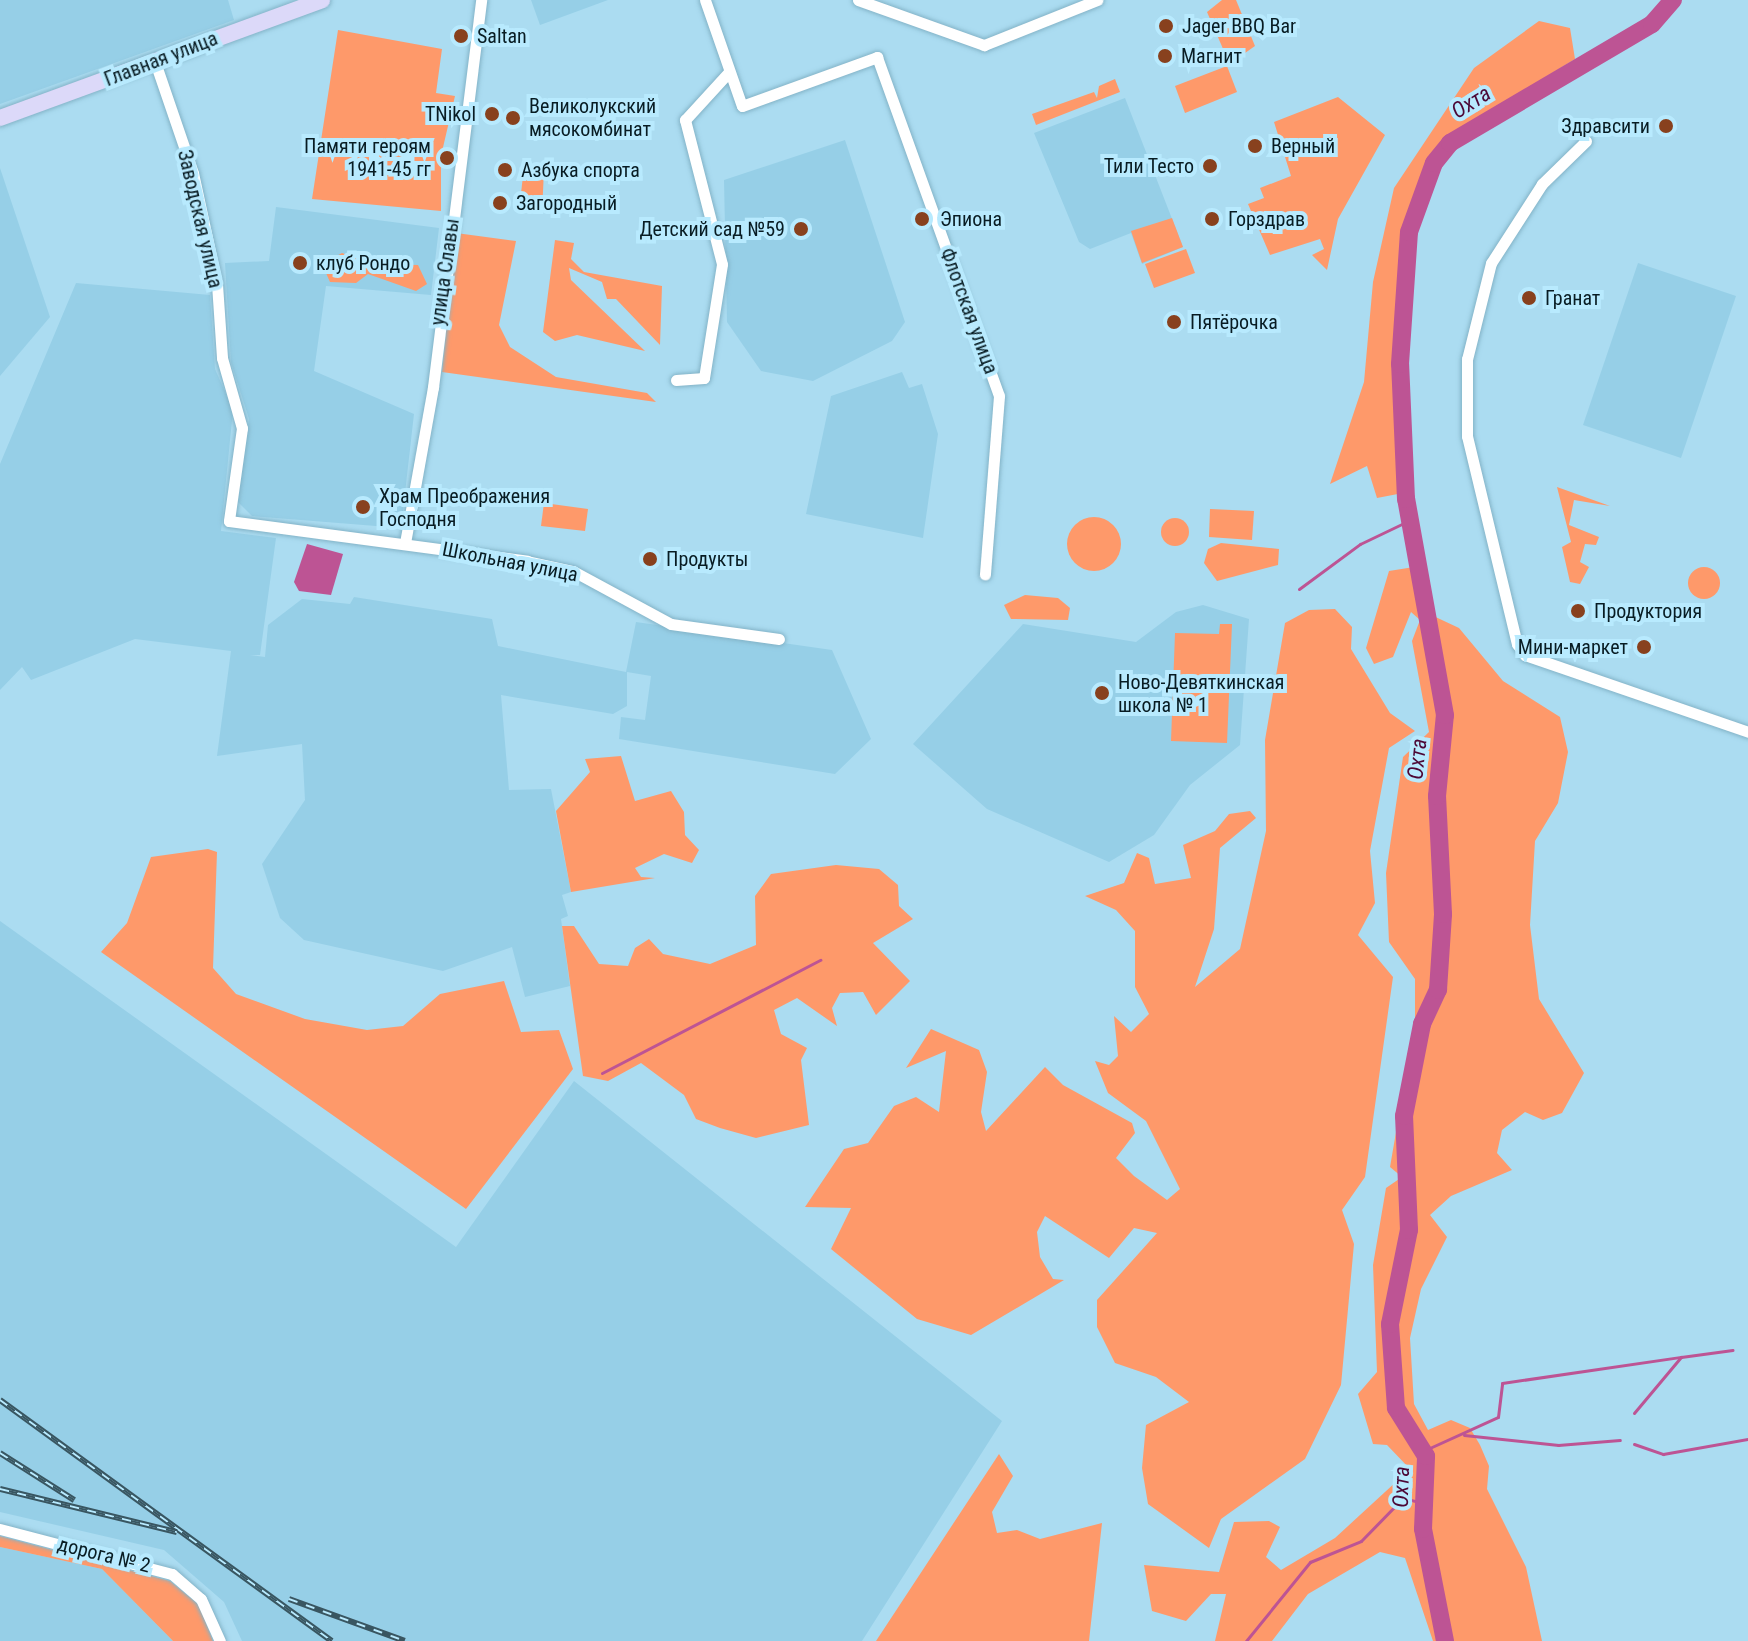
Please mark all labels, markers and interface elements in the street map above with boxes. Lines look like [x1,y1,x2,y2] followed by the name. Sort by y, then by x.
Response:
[1182,14,1296,38] place label: Jager BBQ Bar
[1157,17,1175,35] marker: Jager BBQ Bar
[477,24,527,48] place label: Saltan
[101,26,221,92] street label: Главная улица
[452,27,470,45] marker: Saltan
[1181,44,1242,68] place label: Магнит
[1156,47,1174,65] marker: Магнит
[1446,80,1496,124] water label: Охта
[529,94,656,141] place label: Великолукский мясокомбинат
[425,102,476,126] place label: ТNikol
[483,105,501,123] marker: ТNikol
[504,109,522,127] marker: Великолукский мясокомбинат
[1561,114,1650,138] place label: Здравсити
[1657,117,1675,135] marker: Здравсити
[304,134,431,181] place label: Памяти героям 1941-45 гг
[1271,134,1335,158] place label: Верный
[1246,137,1264,155] marker: Верный
[172,148,228,290] street label: Заводская улица
[438,149,456,167] marker: Памяти героям 1941-45 гг
[1103,154,1194,178] place label: Тили Тесто
[1201,157,1219,175] marker: Тили Тесто
[521,158,640,182] place label: Азбука спорта
[496,161,514,179] marker: Азбука спорта
[516,191,617,215] place label: Загородный
[491,194,509,212] marker: Загородный
[940,207,1002,231] place label: Эпиона
[1228,207,1305,231] place label: Горздрав
[911,208,933,230] marker: Эпиона
[1203,210,1221,228] marker: Горздрав
[426,217,464,327] street label: улица Славы
[639,217,785,241] place label: Детский сад №59
[792,220,810,238] marker: Детский сад №59
[935,245,1003,377] street label: Флотская улица
[316,251,410,275] place label: клуб Рондо
[291,254,309,272] marker: клуб Рондо
[1545,286,1600,310] place label: Гранат
[1520,289,1538,307] marker: Гранат
[1190,310,1278,334] place label: Пятёрочка
[1165,313,1183,331] marker: Пятёрочка
[379,484,550,531] place label: Храм Преображения Господня
[354,498,372,516] marker: Храм Преображения Господня
[440,537,580,587] street label: Школьная улица
[666,547,748,571] place label: Продукты
[641,550,659,568] marker: Продукты
[1594,599,1702,623] place label: Продуктория
[1569,602,1587,620] marker: Продуктория
[1518,635,1628,659] place label: Мини-маркет
[1635,638,1653,656] marker: Мини-маркет
[1118,670,1284,717] place label: Ново-Девяткинская школа № 1
[1093,684,1111,702] marker: Ново-Девяткинская школа № 1
[1402,737,1432,781] water label: Охта
[1387,1466,1415,1508] water label: Охта
[55,1532,153,1578] street label: дорога № 2

